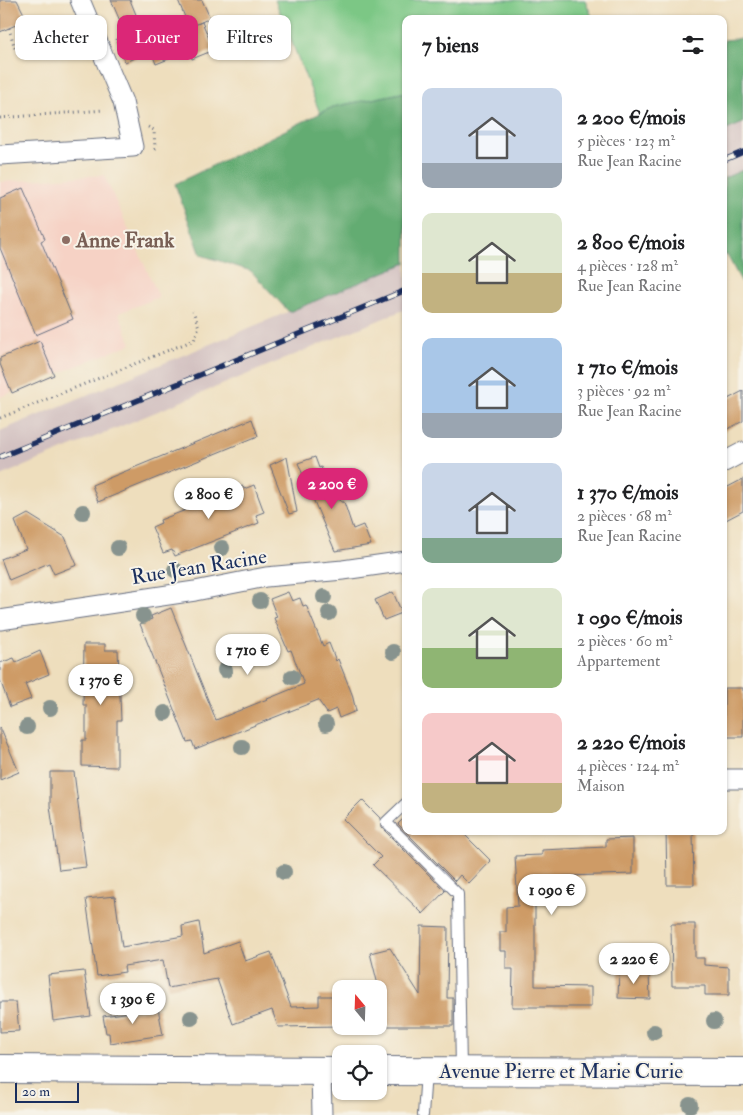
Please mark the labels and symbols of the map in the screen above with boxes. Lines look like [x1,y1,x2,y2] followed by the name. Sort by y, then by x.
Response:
[75,227,175,254] place label: Anne Frank
[60,234,72,246] marker: Anne Frank
[286,468,378,510] pin: 2 200 €
[163,478,255,520] pin: 2 800 €
[129,543,269,591] street label: Rue Jean Racine
[202,634,294,676] pin: 1 710 €
[55,664,147,706] pin: 1 370 €
[506,874,598,916] pin: 1 090 €
[588,942,680,985] pin: 2 220 €
[332,980,388,1035] north arrow
[87,982,179,1025] pin: 1 390 €
[438,1058,683,1085] street label: Avenue Pierre et Marie Curie
[15,1080,79,1103] scale bar

